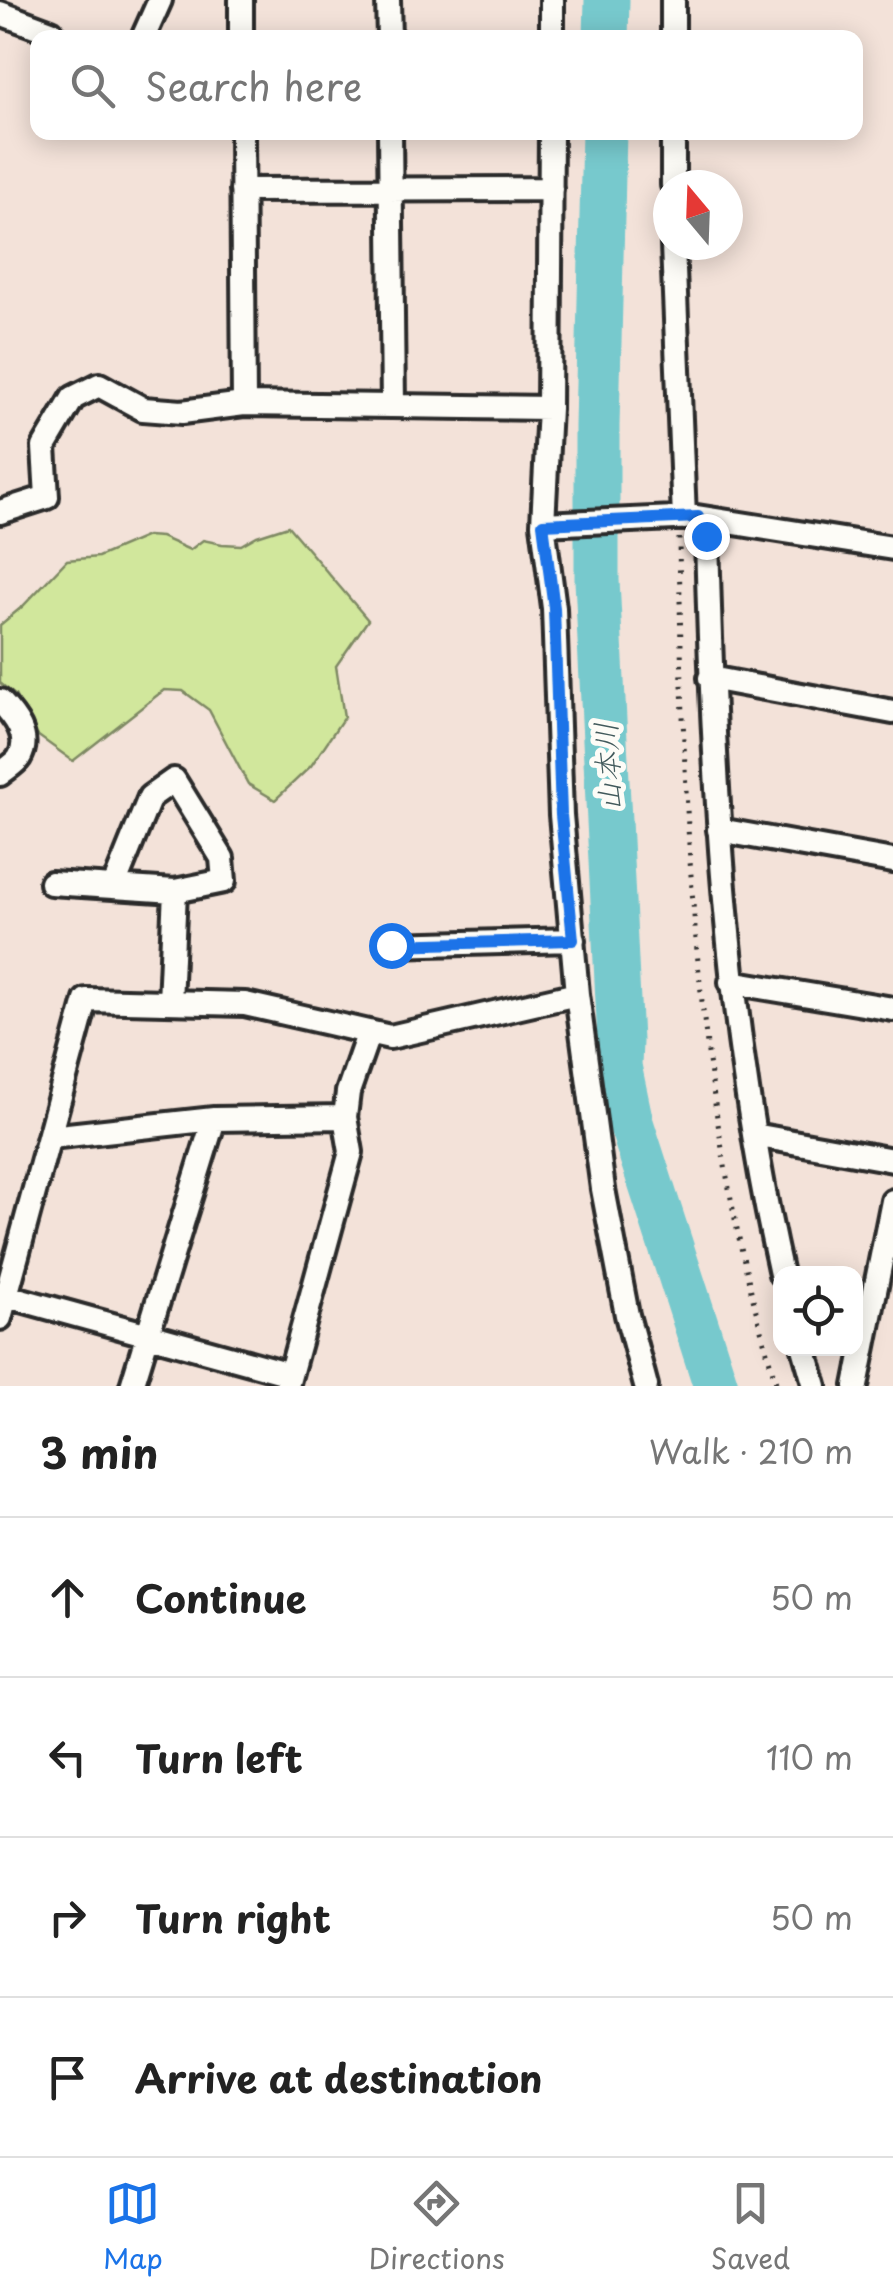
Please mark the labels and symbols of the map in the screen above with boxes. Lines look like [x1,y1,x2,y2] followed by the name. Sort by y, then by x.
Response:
[653,170,743,260] north arrow
[684,514,730,560] route end
[581,721,631,813] water label: 山本川
[369,923,415,969] route start

